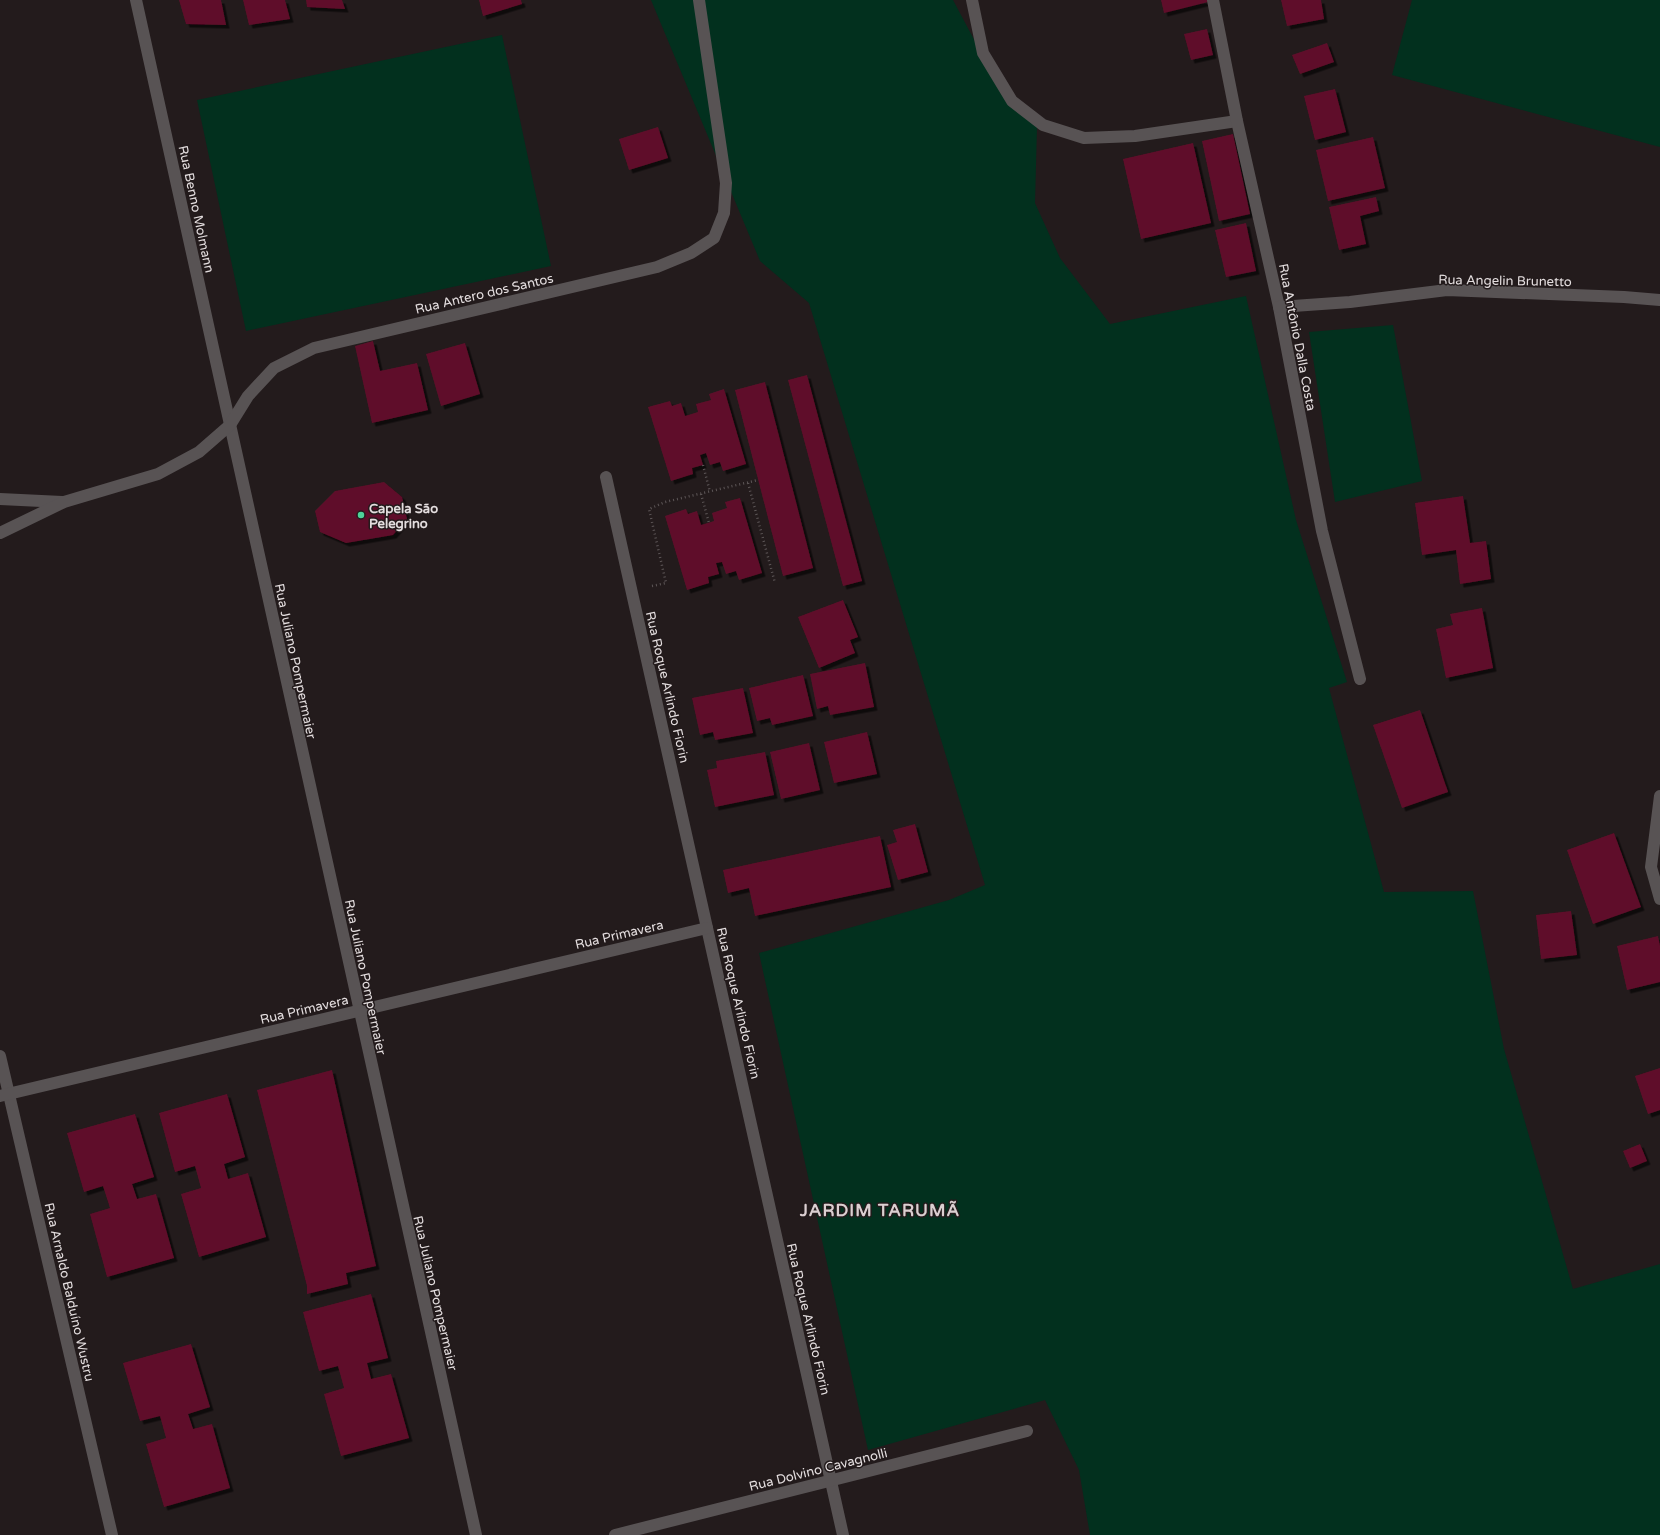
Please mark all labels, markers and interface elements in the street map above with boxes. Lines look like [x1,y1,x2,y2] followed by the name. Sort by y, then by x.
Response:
[175,144,217,274] street label: Rua Benno Molmann
[1275,262,1319,412] street label: Rua Antônio Dalla Costa
[414,270,555,318] street label: Rua Antero dos Santos
[1438,272,1572,290] street label: Rua Angelin Brunetto
[369,501,438,532] place label: Capela São Pelegrino
[356,510,366,520] marker: Capela São Pelegrino
[271,582,319,740] street label: Rua Juliano Pompermaier
[642,610,692,765] street label: Rua Roque Arlindo Fiorin
[341,898,389,1056] street label: Rua Juliano Pompermaier
[573,917,665,953] street label: Rua Primavera
[713,926,763,1081] street label: Rua Roque Arlindo Fiorin
[258,992,350,1028] street label: Rua Primavera
[799,1200,960,1221] district label: JARDIM TARUMÃ
[41,1201,97,1383] street label: Rua Arnaldo Balduíno Wustru
[409,1214,461,1372] street label: Rua Juliano Pompermaier
[783,1242,833,1397] street label: Rua Roque Arlindo Fiorin
[747,1445,889,1495] street label: Rua Dolvino Cavagnolli

